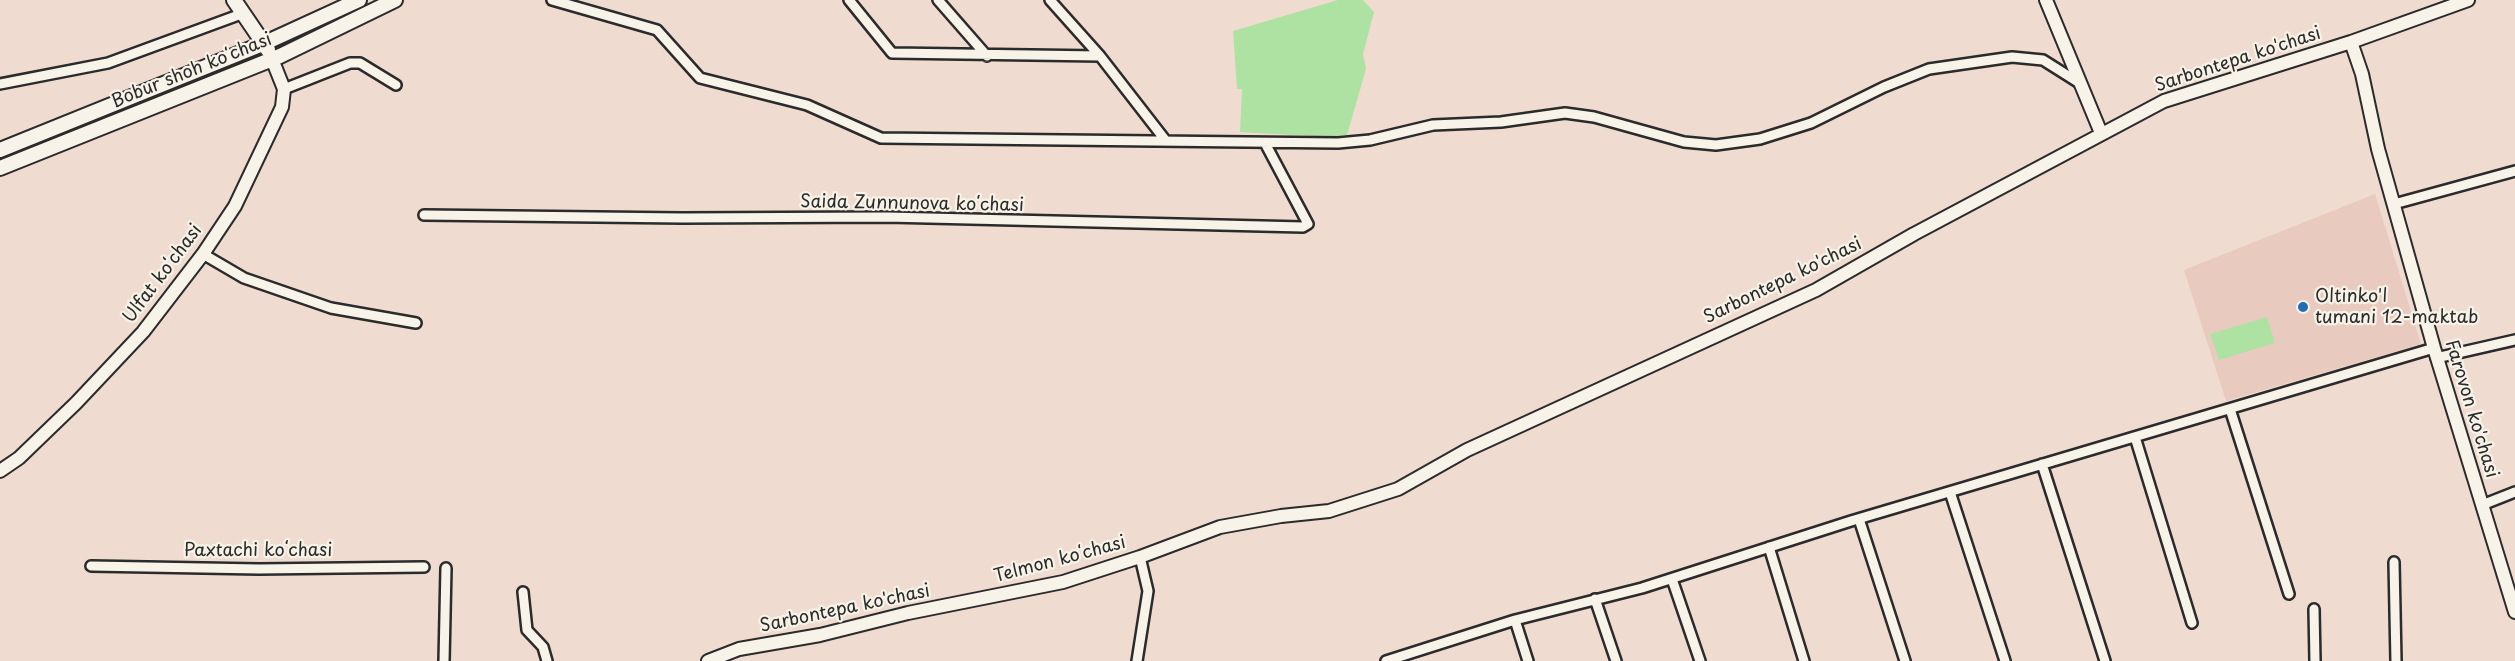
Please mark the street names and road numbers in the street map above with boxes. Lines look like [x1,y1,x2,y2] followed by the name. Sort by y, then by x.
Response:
[2152,23,2324,97] street label: Sarbontepa ko'chasi
[109,29,275,113] street label: Bobur shoh koʻchasi
[800,191,1024,217] street label: Saida Zunnunova koʻchasi
[119,220,207,328] street label: Ulfat koʻchasi
[1700,233,1866,329] street label: Sarbontepa ko'chasi
[2440,337,2502,481] street label: Farovon ko'chasi
[992,532,1128,588] street label: Telmon koʻchasi
[184,540,332,562] street label: Paxtachi koʻchasi
[758,580,932,638] street label: Sarbontepa ko'chasi

